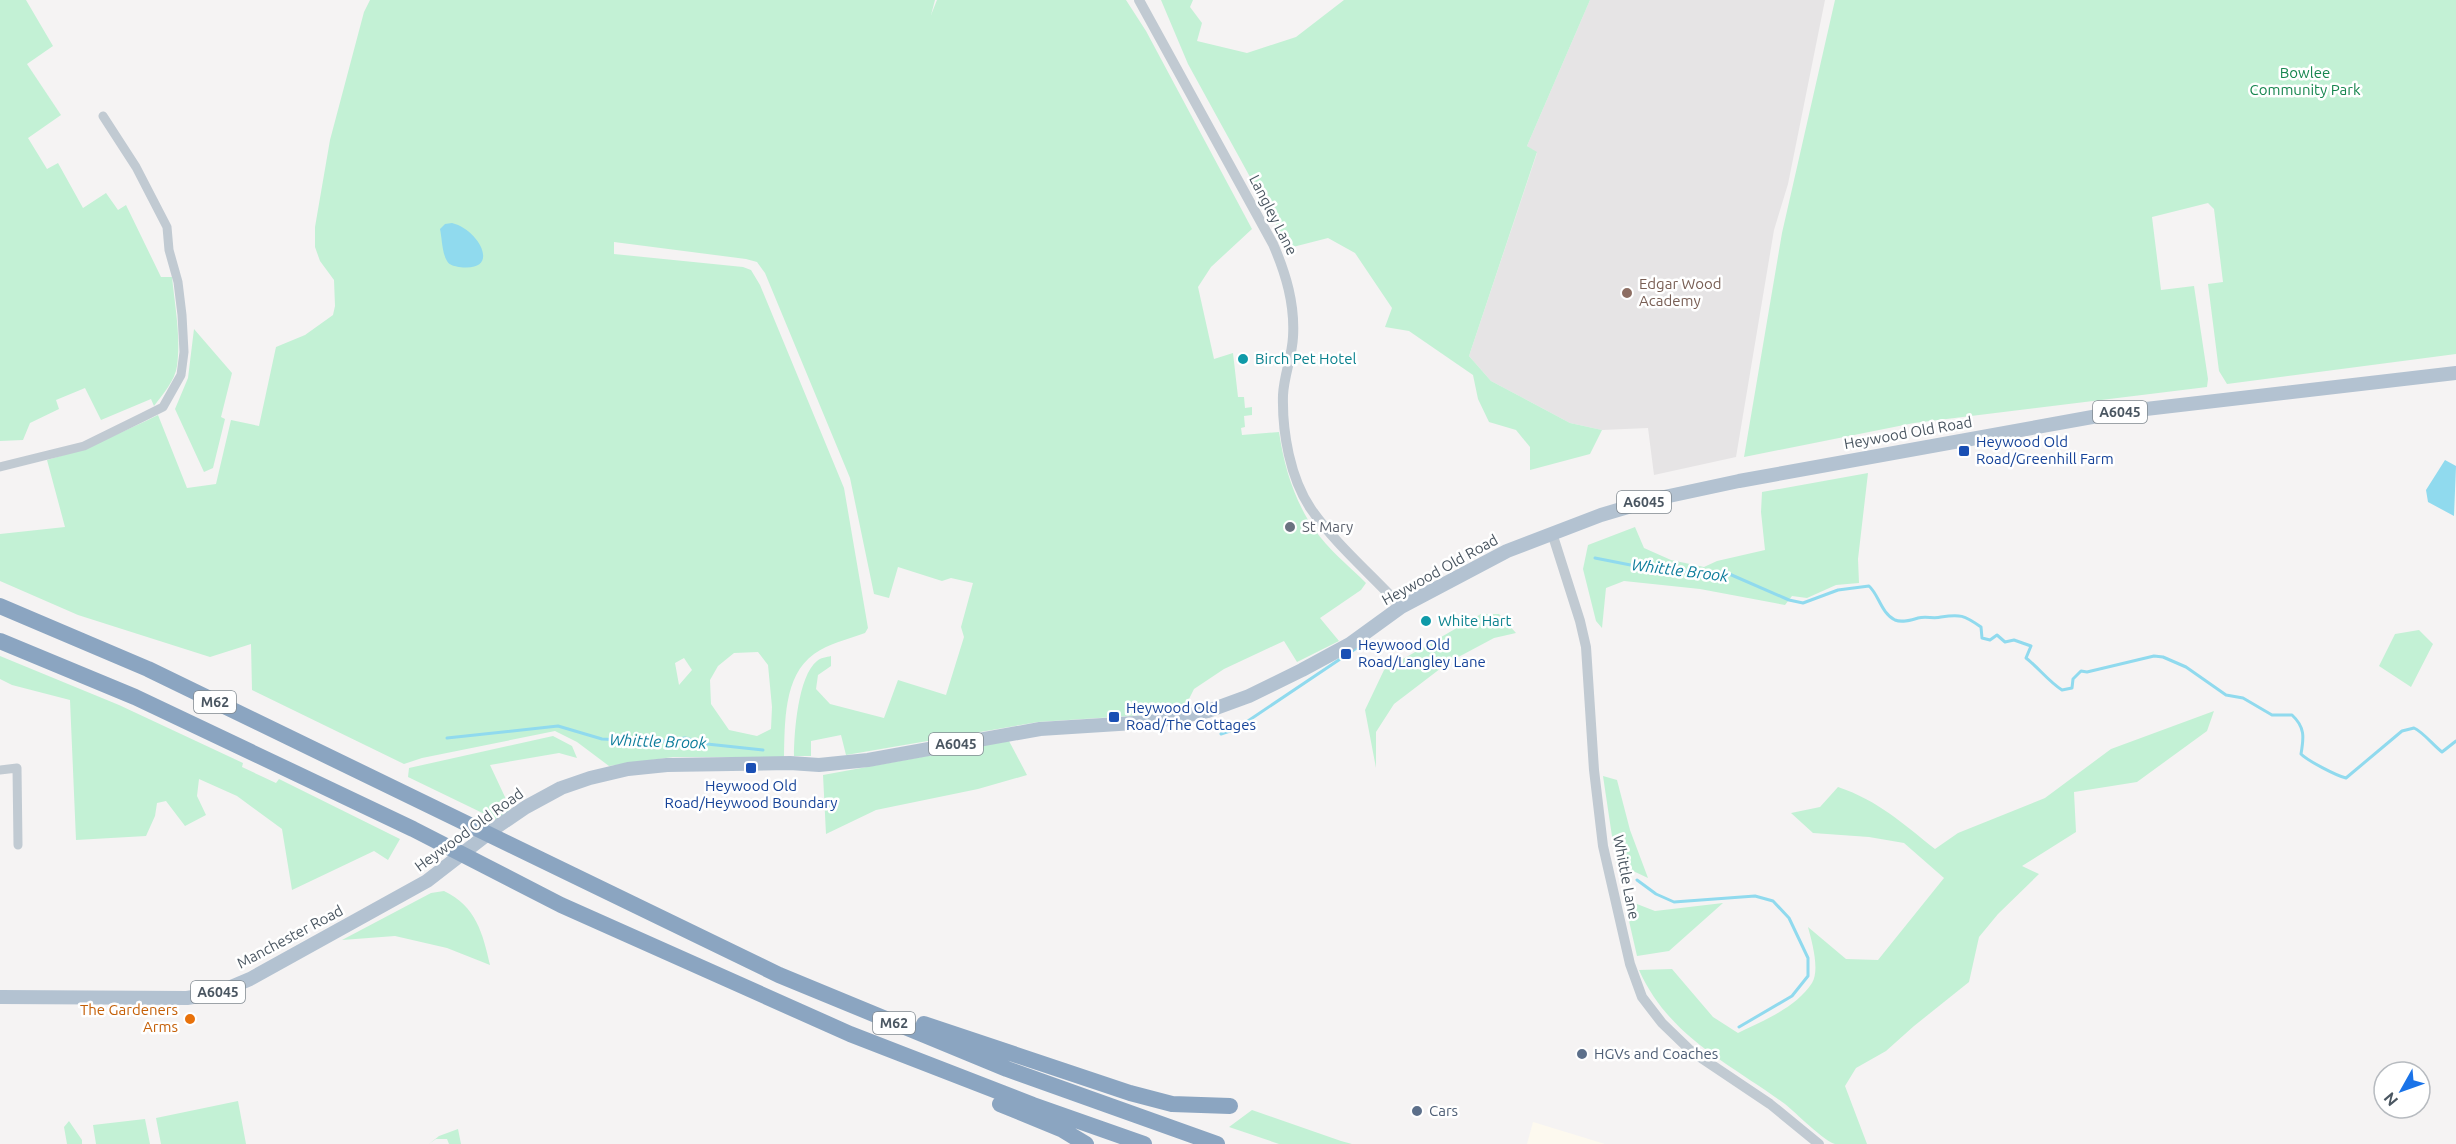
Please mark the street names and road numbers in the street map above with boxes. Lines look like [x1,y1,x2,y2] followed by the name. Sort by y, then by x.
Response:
[1246,172,1301,258] street label: Langley Lane
[2093,401,2147,423] road number: A6045
[1842,413,1973,452] street label: Heywood Old Road
[1617,491,1671,513] road number: A6045
[1379,531,1501,608] street label: Heywood Old Road
[194,691,236,713] road number: M62
[929,733,983,755] road number: A6045
[411,785,526,875] street label: Heywood Old Road
[1610,833,1643,921] street label: Whittle Lane
[234,901,346,972] street label: Manchester Road
[191,981,245,1003] road number: A6045
[873,1012,915,1034] road number: M62

